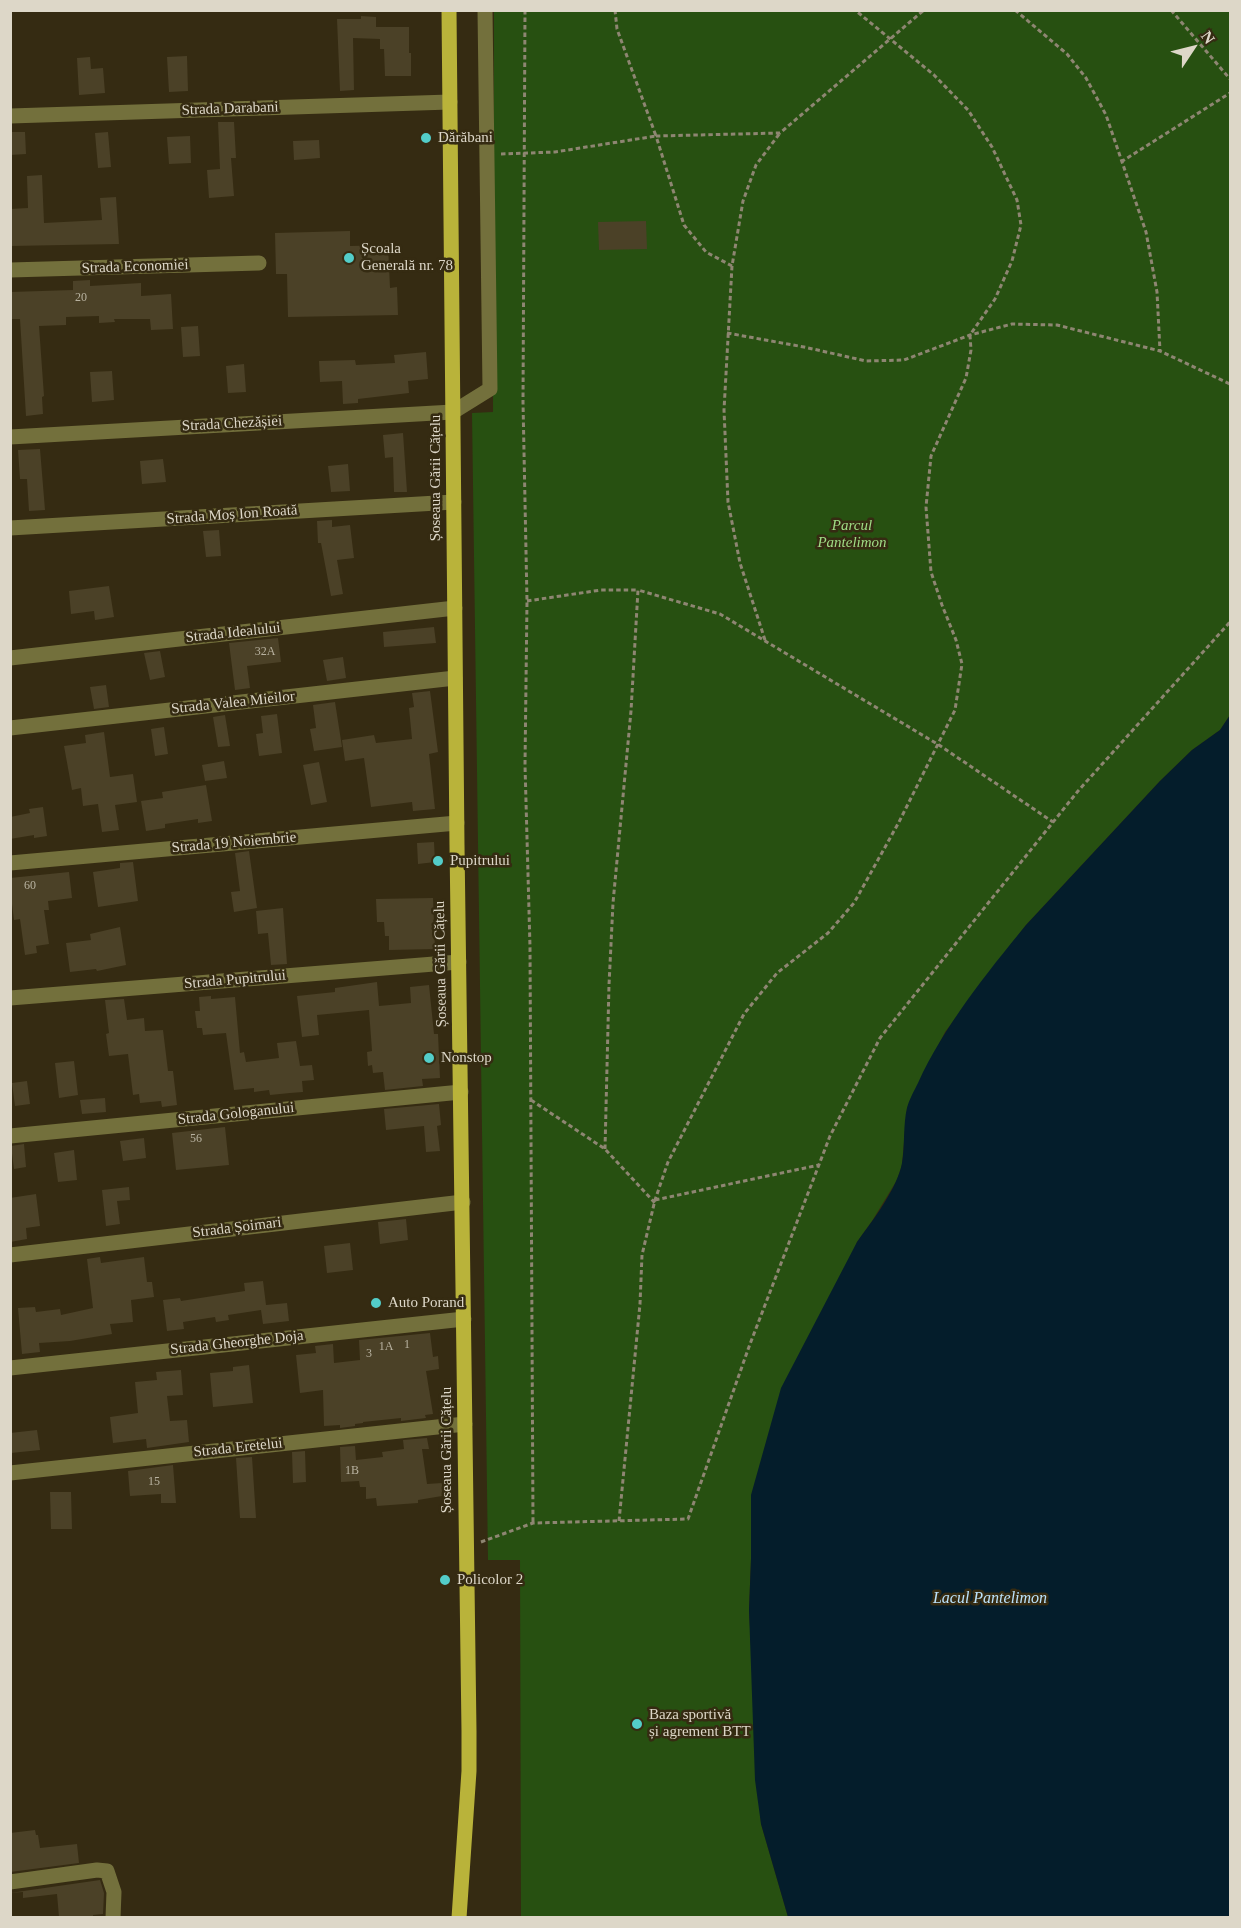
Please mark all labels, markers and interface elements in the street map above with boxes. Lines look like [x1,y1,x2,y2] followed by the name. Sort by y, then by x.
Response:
[1163,18,1223,78] north arrow
[1198,28,1218,47] text: N
[181,98,279,120] street label: Strada Darabani
[438,129,493,147] place label: Dărăbani
[419,131,433,145] marker: Dărăbani
[361,240,453,275] place label: Școala Generală nr. 78
[342,251,356,265] marker: Școala Generală nr. 78
[81,256,189,278] street label: Strada Economiei
[75,291,87,305] house number: 20
[181,412,283,436] street label: Strada Chezășiei
[427,415,445,541] street label: Șoseaua Gării Cățelu
[166,501,298,529] street label: Strada Moș Ion Roată
[817,517,887,552] park label: Parcul Pantelimon
[185,619,281,647] street label: Strada Idealului
[255,645,275,659] house number: 32A
[170,688,296,718] street label: Strada Valea Mieilor
[171,829,297,857] street label: Strada 19 Noiembrie
[450,852,510,870] place label: Pupitrului
[431,854,445,868] marker: Pupitrului
[24,879,36,893] house number: 60
[431,901,451,1027] street label: Șoseaua Gării Cățelu
[183,967,287,993] street label: Strada Pupitrului
[441,1049,492,1067] place label: Nonstop
[422,1051,436,1065] marker: Nonstop
[177,1099,295,1129] street label: Strada Gologanului
[190,1132,202,1146] house number: 56
[191,1214,283,1242] street label: Strada Șoimari
[388,1294,464,1312] place label: Auto Porand
[369,1296,383,1310] marker: Auto Porand
[170,1327,304,1359] street label: Strada Gheorghe Doja
[404,1338,410,1352] house number: 1
[379,1340,393,1354] house number: 1A
[366,1347,372,1361] house number: 3
[438,1387,456,1513] street label: Șoseaua Gării Cățelu
[193,1434,283,1462] street label: Strada Eretelui
[345,1464,359,1478] house number: 1B
[148,1475,160,1489] house number: 15
[457,1571,523,1589] place label: Policolor 2
[438,1573,452,1587] marker: Policolor 2
[933,1589,1047,1609] water label: Lacul Pantelimon
[649,1706,751,1741] place label: Baza sportivă și agrement BTT
[630,1717,644,1731] marker: Baza sportivă și agrement BTT

